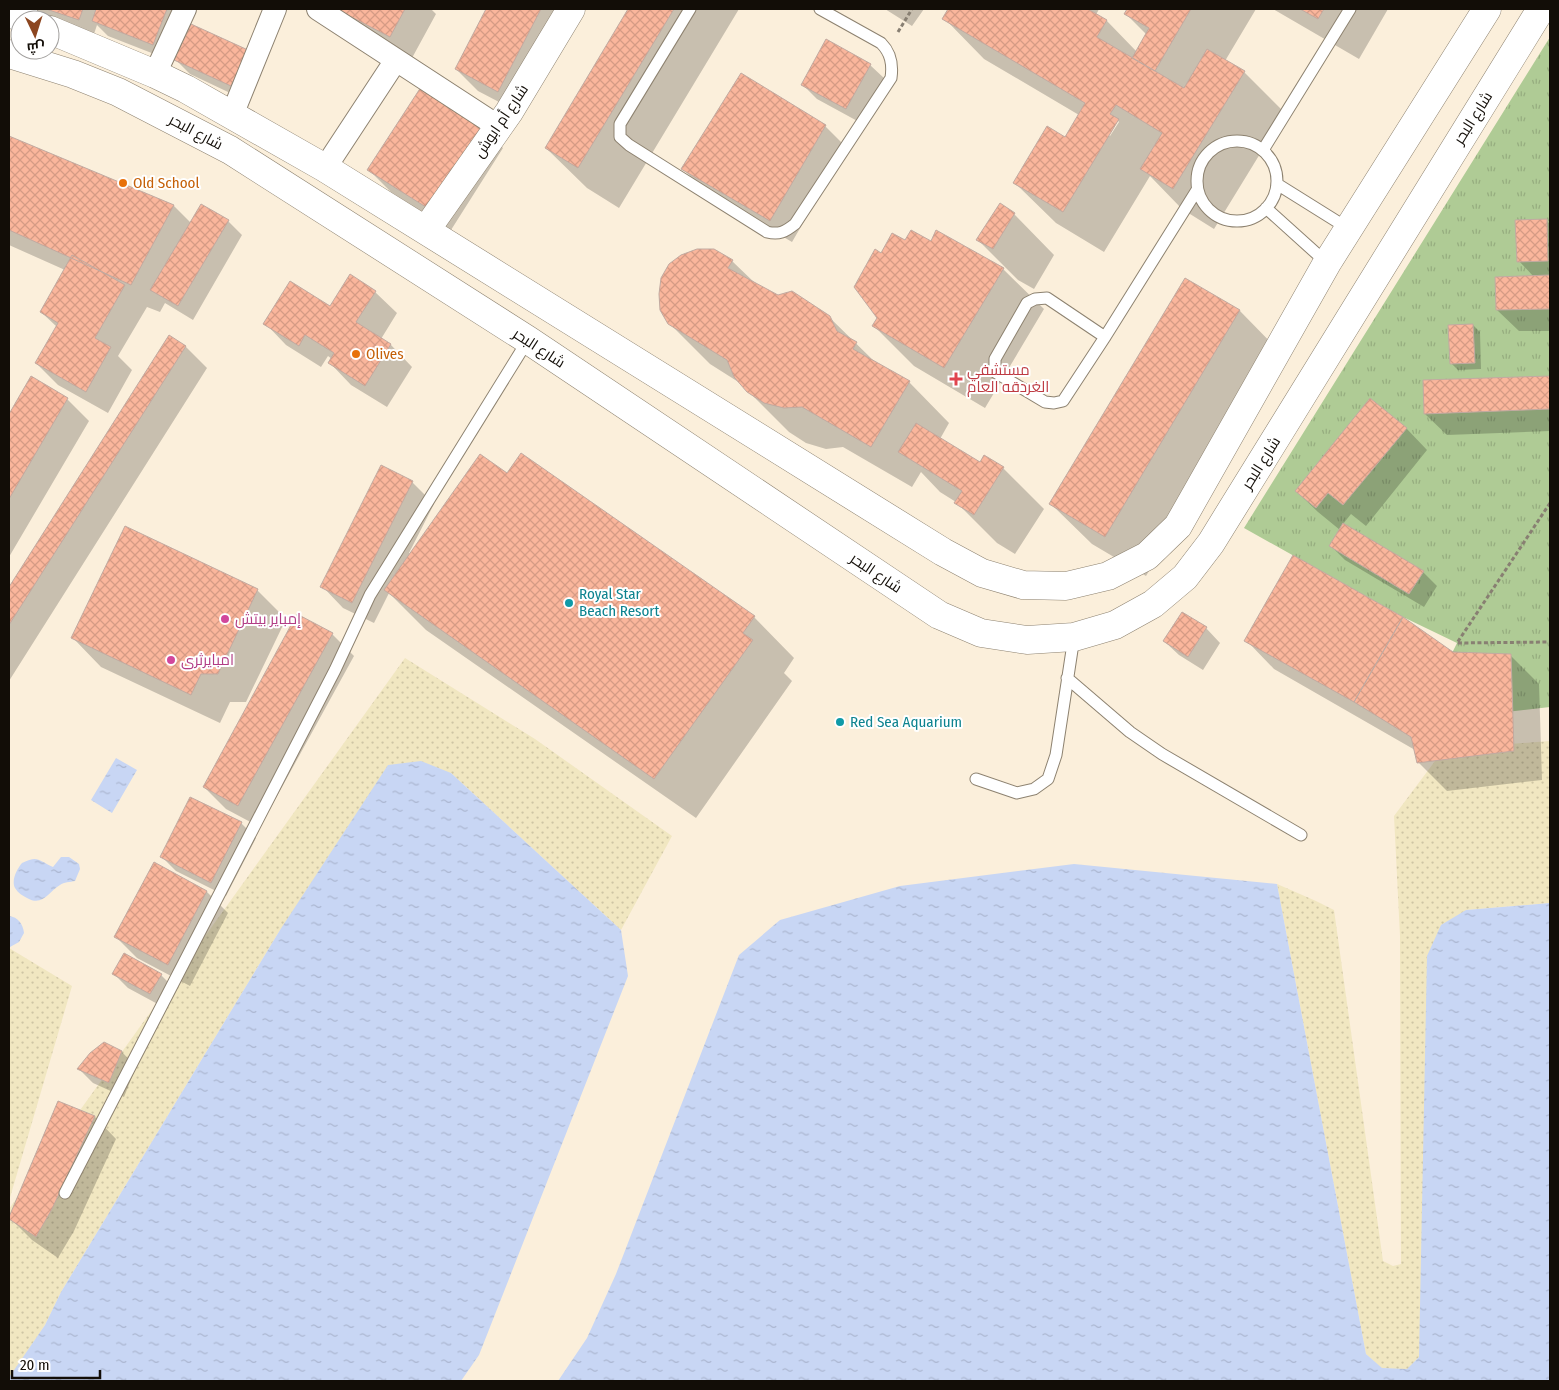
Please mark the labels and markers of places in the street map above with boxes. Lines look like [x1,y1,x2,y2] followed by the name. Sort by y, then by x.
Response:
[133,174,199,192] place label: Old School
[117,177,129,189] marker: Old School
[366,345,404,363] place label: Olives
[350,348,362,360] marker: Olives
[967,361,1049,397] place label: مستشفي الغردقه العام
[949,372,963,386] marker: مستشفي الغردقه العام
[579,585,660,620] place label: Royal Star Beach Resort
[563,597,575,609] marker: Royal Star Beach Resort
[235,610,301,629] place label: إمباير بيتش
[219,613,231,625] marker: إمباير بيتش
[181,651,234,670] place label: امبايرثرى
[165,654,177,666] marker: امبايرثرى
[850,713,962,731] place label: Red Sea Aquarium
[834,716,846,728] marker: Red Sea Aquarium

